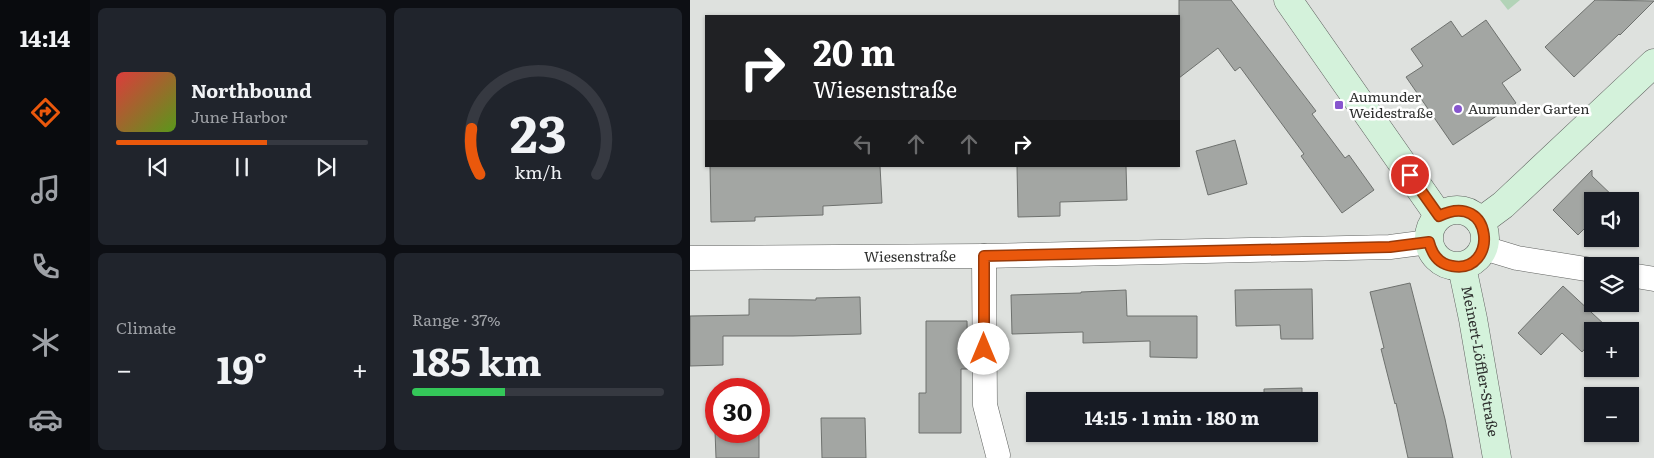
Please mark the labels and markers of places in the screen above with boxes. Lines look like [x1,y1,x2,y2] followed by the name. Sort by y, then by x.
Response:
[1349,86,1433,122] place label: Aumunder Weidestraße
[1468,98,1589,118] place label: Aumunder Garten
[1333,99,1345,111] marker: Aumunder Weidestraße
[1452,103,1464,115] marker: Aumunder Garten
[1389,154,1431,196] pin

